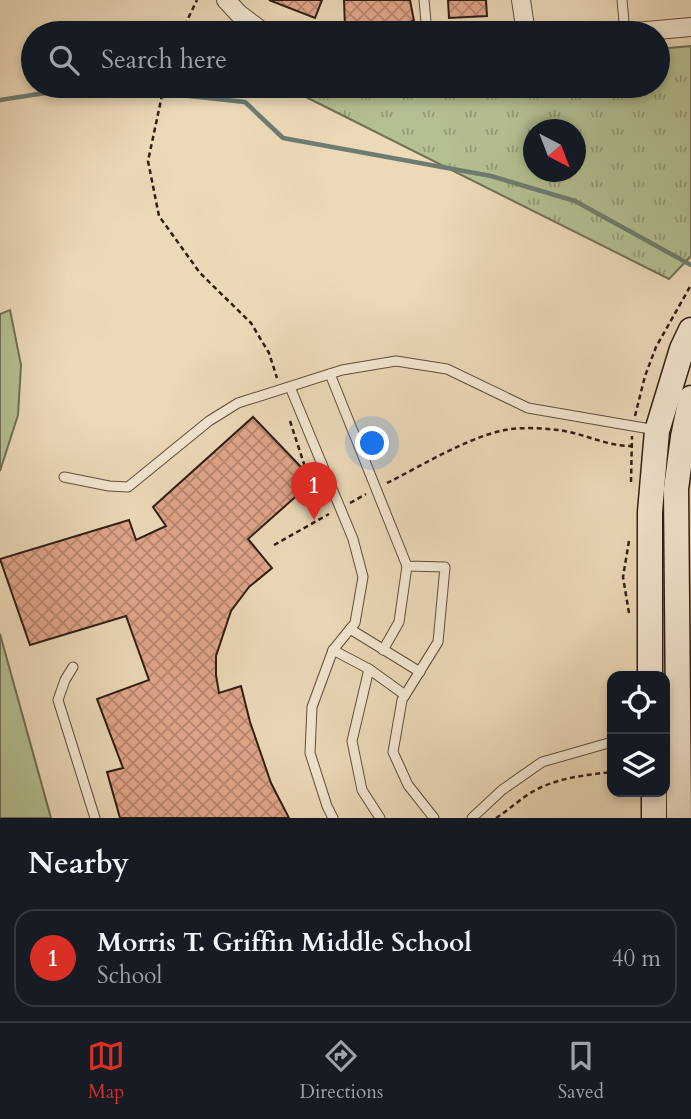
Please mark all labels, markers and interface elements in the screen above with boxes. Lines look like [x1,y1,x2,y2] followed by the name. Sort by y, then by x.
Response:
[21,21,670,98] search box
[45,41,83,79] icon: search
[101,42,227,77] text: Search here
[523,119,586,182] north arrow
[355,426,389,460] your location
[291,462,337,520] pin: 1
[607,671,670,797] map controls
[607,671,670,734] button: locate
[607,734,670,797] button: layers
[28,843,129,884] text: Nearby
[97,925,472,960] text: Morris T. Griffin Middle School
[47,943,59,974] text: 1
[612,943,661,974] text: 40 m
[97,960,162,991] text: School
[87,1037,125,1105] tab: Map
[300,1037,383,1105] tab: Directions
[558,1037,604,1105] tab: Saved

